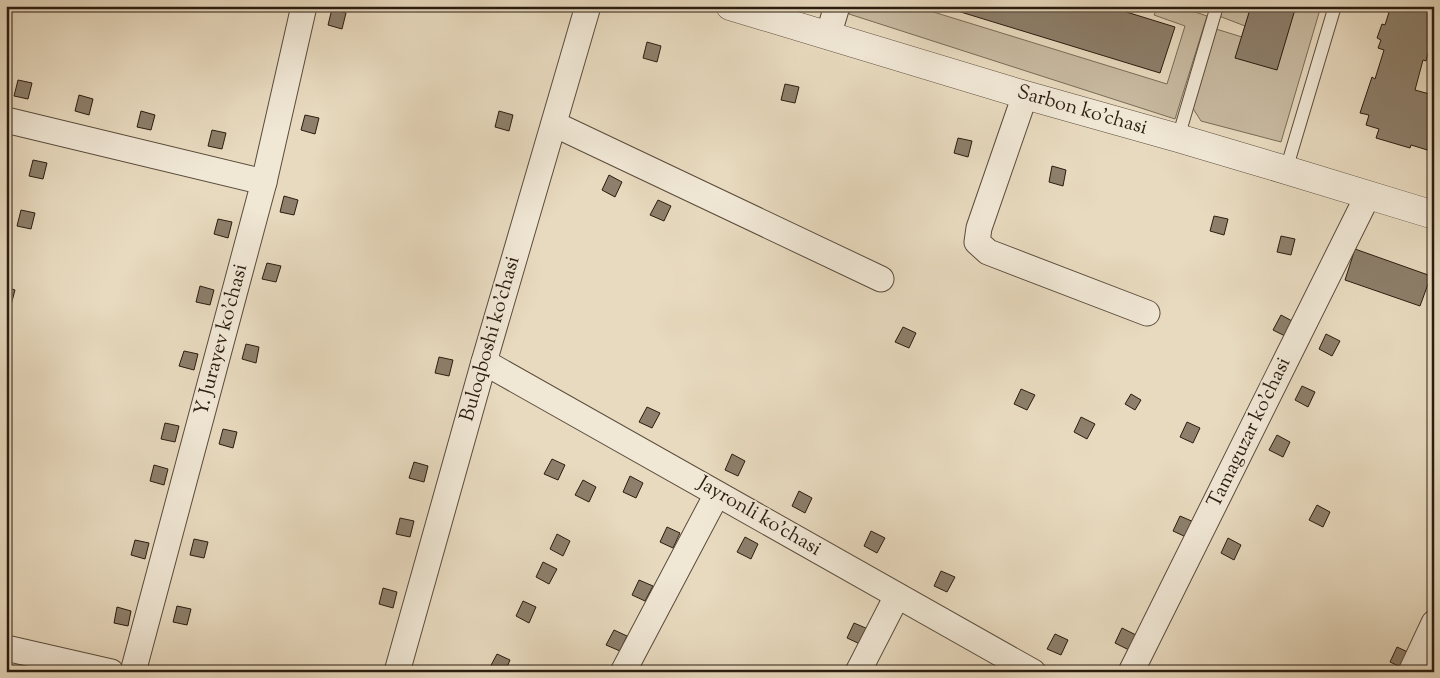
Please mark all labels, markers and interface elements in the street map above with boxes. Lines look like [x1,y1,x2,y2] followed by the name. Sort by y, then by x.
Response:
[1014,79,1151,143] street label: Sarbon ko'chasi
[454,253,529,425] street label: Buloqboshi ko'chasi
[188,261,256,419] street label: Y. Jurayev ko'chasi
[1201,352,1299,513] street label: Tamaguzar ko'chasi
[691,469,826,564] street label: Jayronli ko'chasi

